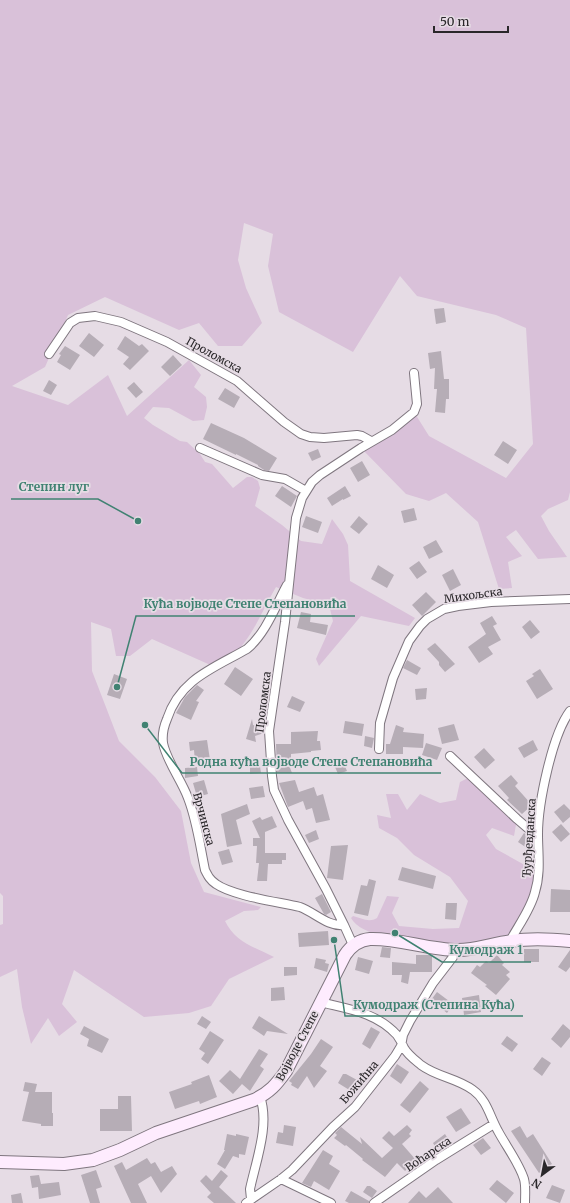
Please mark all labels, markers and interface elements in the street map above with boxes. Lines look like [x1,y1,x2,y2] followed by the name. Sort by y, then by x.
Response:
[434,8,508,34] scale bar
[440,14,469,29] text: 50 m
[184,334,244,376] street label: Проломска
[11,475,98,499] callout: Степин луг
[19,479,90,494] text: Степин луг
[443,584,503,606] street label: Михољска
[136,592,355,616] callout: Кућа војводе Степе Степановића
[144,596,347,611] text: Кућа војводе Степе Степановића
[252,670,274,733] street label: Проломска
[182,749,441,773] callout: Родна кућа војводе Степе Степановића
[189,754,433,769] text: Родна кућа војводе Степе Степановића
[190,791,218,847] street label: Врчинска
[519,798,539,878] street label: Ђурђевданска
[442,938,531,962] callout: Кумодраж 1
[449,942,523,957] text: Кумодраж 1
[345,992,523,1016] callout: Кумодраж (Степина Кућа)
[353,997,515,1012] text: Кумодраж (Степина Кућа)
[273,1008,321,1083] street label: Војводе Степе
[337,1057,381,1106] street label: Божићна
[402,1133,454,1174] street label: Воћарска
[522,1155,562,1195] north arrow
[529,1175,544,1192] text: N

